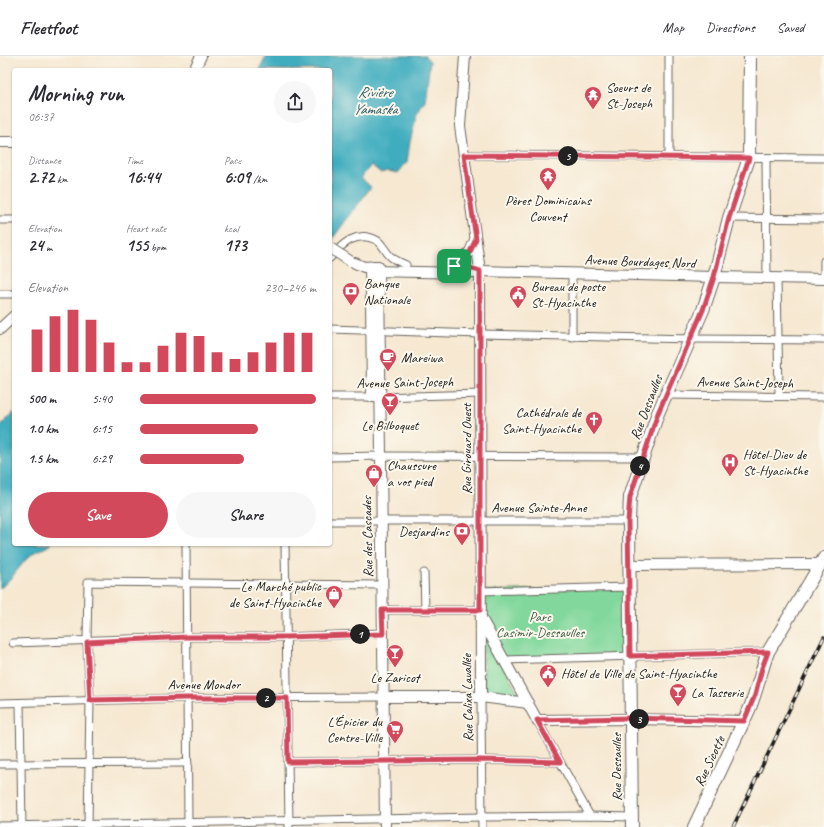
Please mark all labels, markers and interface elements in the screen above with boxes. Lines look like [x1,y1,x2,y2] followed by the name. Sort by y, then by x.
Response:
[20,16,77,40] text: Fleetfoot
[663,19,684,36] text: Map
[706,19,755,36] text: Directions
[777,19,804,36] text: Saved
[606,79,653,112] place label: Soeurs de St-Joseph
[28,80,124,108] text: Morning run
[274,81,316,123] button: share
[353,83,399,119] water label: Rivière Yamaska
[583,85,603,110] temple icon: Soeurs de St-Joseph
[28,109,54,125] text: 06:37
[558,146,578,166] pin: 5
[566,149,570,163] text: 5
[28,153,61,167] text: Distance
[126,153,143,167] text: Time
[224,153,241,167] text: Pace
[538,166,558,191] temple icon: Pères Dominicains Couvent
[28,167,54,188] text: 2.72
[126,167,160,188] text: 16:44
[224,167,250,188] text: 6:09
[54,172,68,186] text: km
[250,172,268,186] text: /km
[505,192,592,225] place label: Pères Dominicains Couvent
[28,221,62,235] text: Elevation
[126,221,166,235] text: Heart rate
[224,221,239,235] text: kcal
[28,235,43,256] text: 24
[126,235,148,256] text: 155
[224,235,247,256] text: 173
[43,240,52,254] text: m
[148,240,166,254] text: bpm
[437,249,471,283] pin
[584,251,698,272] street label: Avenue Bourdages Nord
[443,255,465,277] icon: arrive
[364,275,411,308] place label: Banque Nationale
[531,278,606,311] place label: Bureau de poste St-Hyacinthe
[28,280,68,296] text: Elevation
[265,280,316,296] text: 230–246 m
[341,281,361,306] bank icon: Banque Nationale
[508,284,528,309] public building icon: Bureau de poste St-Hyacinthe
[378,347,398,372] cafe icon: Mareiwa
[401,349,444,366] place label: Mareiwa
[626,371,667,442] street label: Rue Dessaulles
[357,373,454,392] street label: Avenue Saint-Joseph
[697,373,794,392] street label: Avenue Saint-Joseph
[28,391,56,407] text: 500 m
[92,391,112,407] text: 5:40
[380,391,400,416] bar icon: Le Bilboquet
[458,402,475,494] street label: Rue Girouard Ouest
[502,404,582,437] place label: Cathédrale de Saint-Hyacinthe
[584,410,604,435] church icon: Cathédrale de Saint-Hyacinthe
[362,417,420,434] place label: Le Bilboquet
[28,421,58,437] text: 1.0 km
[92,421,112,437] text: 6:15
[743,446,809,479] place label: Hôtel-Dieu de St-Hyacinthe
[28,451,58,467] text: 1.5 km
[92,451,112,467] text: 6:29
[720,452,740,477] hospital icon: Hôtel-Dieu de St-Hyacinthe
[630,456,650,476] pin: 4
[387,457,437,490] place label: Chaussure a vos pied
[638,459,642,473] text: 4
[364,463,384,488] shop icon: Chaussure a vos pied
[28,492,168,538] button: Save
[176,492,316,538] button: Share
[358,495,377,578] street label: Rue des Cascades
[491,499,588,516] street label: Avenue Sainte-Anne
[452,521,472,546] bank icon: Desjardins
[399,523,450,540] place label: Desjardins
[229,578,322,611] place label: Le Marché public de Saint-Hyacinthe
[324,584,344,609] shop icon: Le Marché public de Saint-Hyacinthe
[496,608,585,641] park label: Parc Casimir-Dessaulles
[350,624,370,644] pin: 1
[358,627,362,641] text: 1
[385,643,405,668] bar icon: Le Zaricot
[458,653,477,742] street label: Rue Calixa Lavallée
[538,663,558,688] public building icon: Hôtel de Ville de Saint-Hyacinthe
[561,665,718,682] place label: Hôtel de Ville de Saint-Hyacinthe
[371,669,422,686] place label: Le Zaricot
[168,676,241,693] street label: Avenue Mondor
[668,682,688,707] bar icon: La Tasserie
[691,684,745,701] place label: La Tasserie
[256,688,276,708] pin: 2
[264,691,268,705] text: 2
[629,709,649,729] pin: 3
[637,712,641,726] text: 3
[327,713,383,746] place label: L'Épicier du Centre-Ville
[385,719,405,744] supermarket icon: L'Épicier du Centre-Ville
[608,732,625,801] street label: Rue Dessaulles
[690,732,729,789] street label: Rue Sicotte

